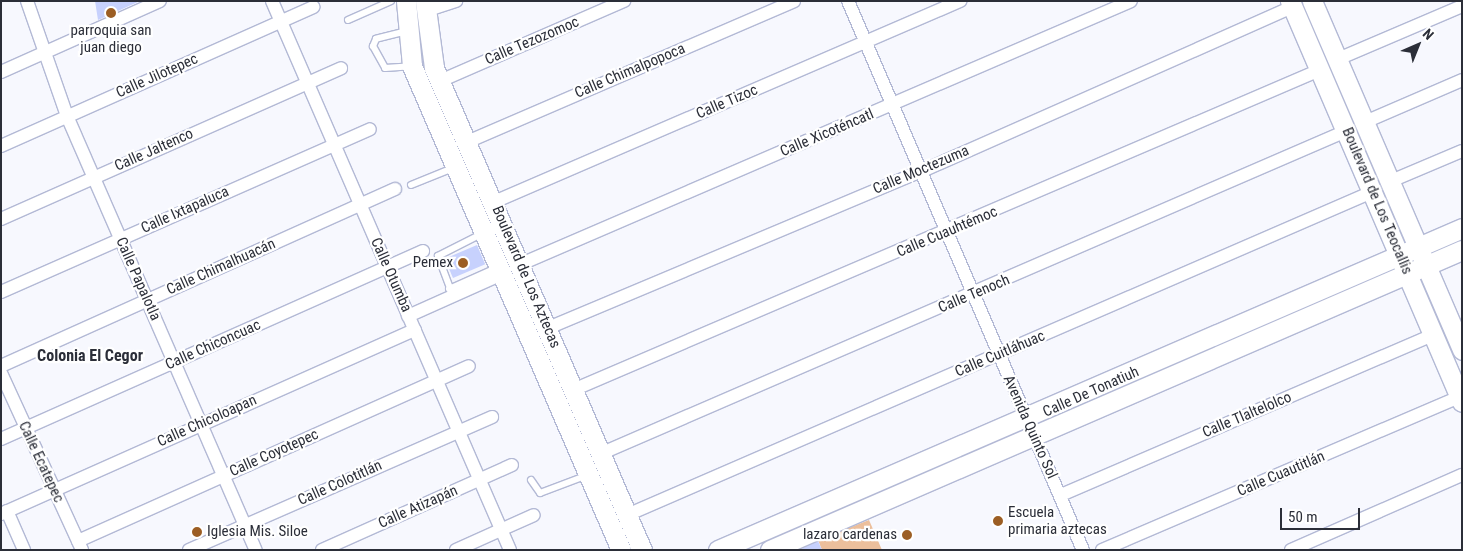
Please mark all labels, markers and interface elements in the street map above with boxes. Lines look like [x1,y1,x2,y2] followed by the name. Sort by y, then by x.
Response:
[105,7,117,19] marker: parroquia san juan diego
[482,13,582,69] street label: Calle Tezozomoc
[1393,20,1443,70] north arrow
[70,21,152,56] place label: parroquia san juan diego
[1420,25,1437,43] text: N
[572,40,688,102] street label: Calle Chimalpopoca
[113,50,201,102] street label: Calle Jilotepec
[693,81,761,123] street label: Calle Tizoc
[777,105,877,161] street label: Calle Xicoténcatl
[112,125,196,175] street label: Calle Jaltenco
[1338,125,1416,277] street label: Boulevard de Los Teocallis
[870,142,972,198] street label: Calle Moctezuma
[138,183,232,237] street label: Calle Ixtapaluca
[488,203,564,351] street label: Boulevard de Los Aztecas
[894,203,1000,261] street label: Calle Cuauhtémoc
[112,235,164,323] street label: Calle Papalotla
[164,235,278,299] street label: Calle Chimalhuacán
[367,235,415,315] street label: Calle Otumba
[413,254,453,272] place label: Pemex
[457,257,469,269] marker: Pemex
[935,271,1013,317] street label: Calle Tenoch
[163,316,263,374] street label: Calle Chiconcuac
[952,327,1048,381] street label: Calle Cuitláhuac
[37,346,143,366] district label: Colonia El Cegor
[1040,363,1142,421] street label: Calle De Tonatiuh
[999,372,1061,482] street label: Avenida Quinto Sol
[1200,388,1294,442] street label: Calle Tlaltelolco
[155,391,259,451] street label: Calle Chicoloapan
[14,419,68,505] street label: Calle Ecatepec
[227,425,321,481] street label: Calle Coyotepec
[1234,447,1328,501] street label: Calle Cuautitlán
[295,456,385,510] street label: Calle Colotitlán
[375,481,461,533] street label: Calle Atizapán
[1283,498,1363,530] scale bar
[1008,503,1107,538] place label: Escuela primaria aztecas
[1288,508,1318,526] text: 50 m
[992,515,1004,527] marker: Escuela primaria aztecas
[207,523,308,541] place label: Iglesia Mis. Siloe
[191,526,203,538] marker: Iglesia Mis. Siloe
[803,526,897,544] place label: lazaro cardenas
[901,529,913,541] marker: lazaro cardenas

